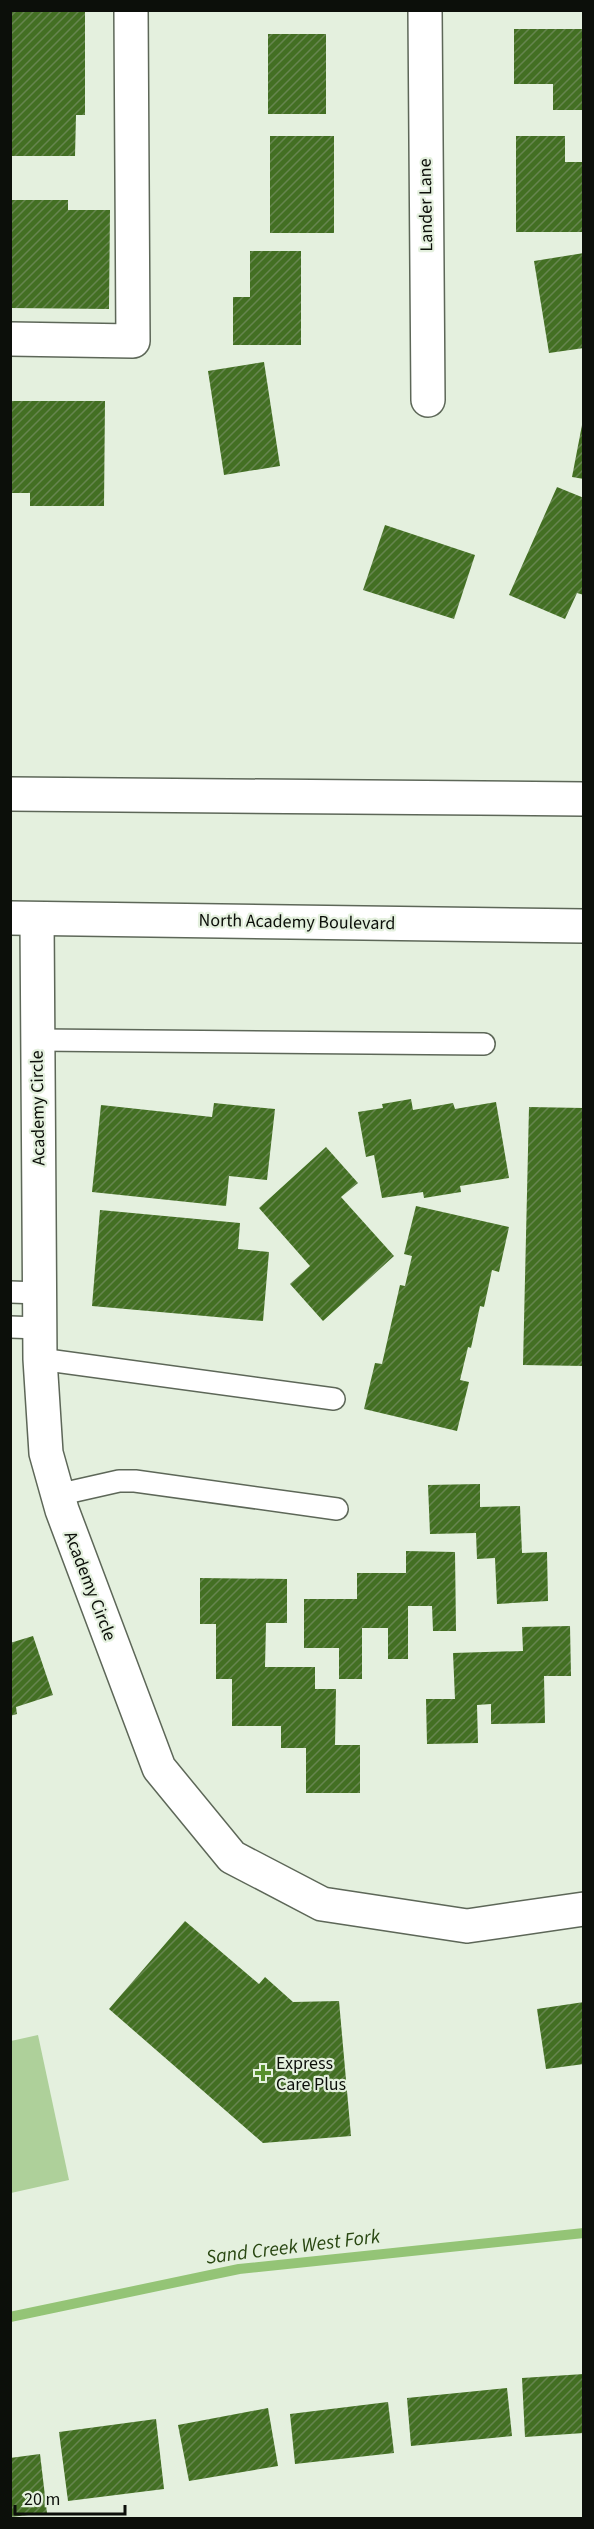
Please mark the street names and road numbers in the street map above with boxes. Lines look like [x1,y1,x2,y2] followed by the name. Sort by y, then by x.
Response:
[413,158,439,252] street label: Lander Lane
[198,908,396,936] street label: North Academy Boulevard
[24,1050,52,1166] street label: Academy Circle
[58,1528,122,1644] street label: Academy Circle

